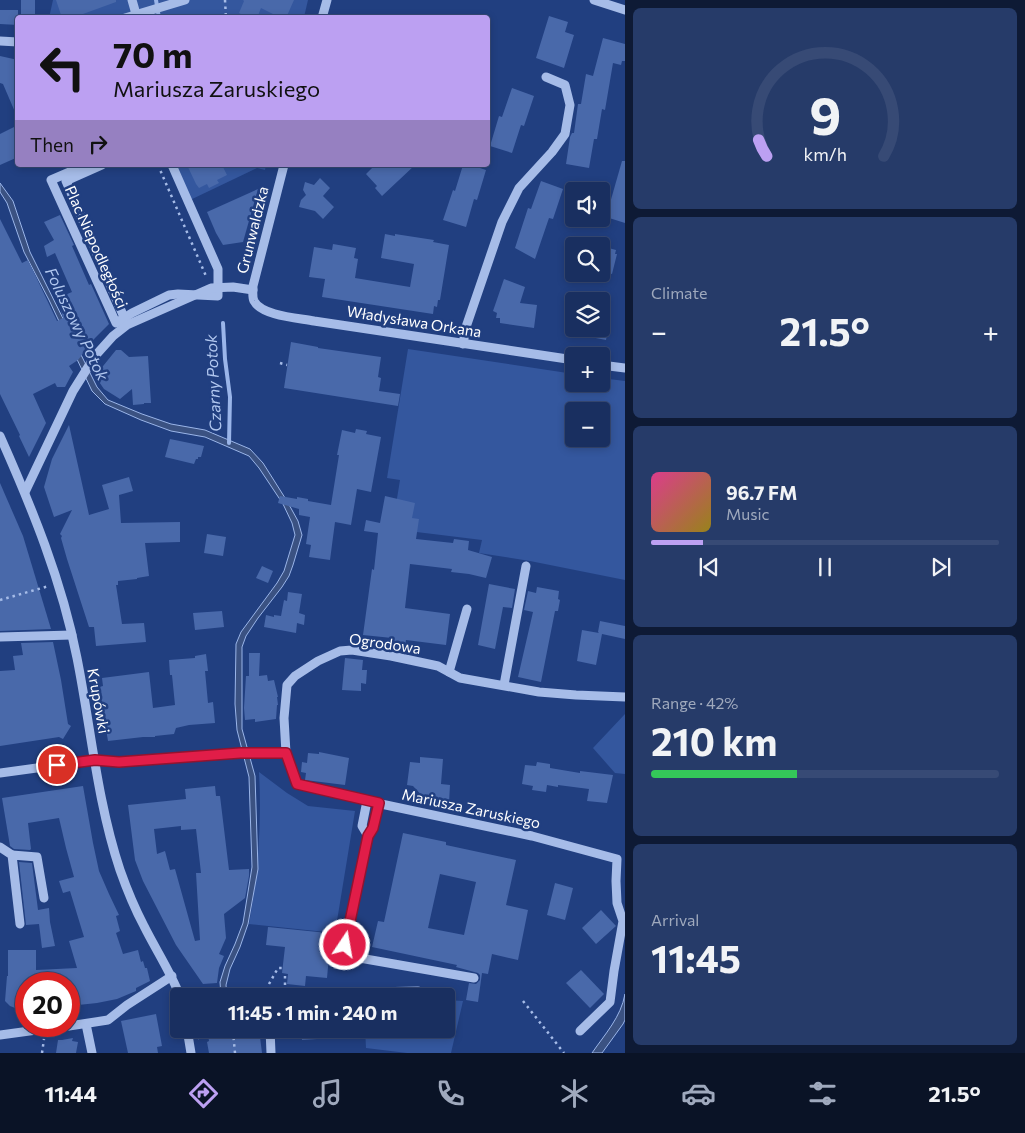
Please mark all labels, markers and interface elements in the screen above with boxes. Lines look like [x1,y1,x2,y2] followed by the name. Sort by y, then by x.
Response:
[113,32,193,75] text: 70 m
[30,35,95,100] icon: left
[113,75,320,102] text: Mariusza Zaruskiego
[809,82,841,146] text: 9
[84,130,112,158] icon: right
[30,133,74,156] text: Then
[803,143,847,165] text: km/h
[565,182,610,447] map controls
[565,182,610,227] button: sound
[62,183,132,311] street label: Plac Niepodległości
[232,184,272,275] street label: Grunwaldzka
[565,237,610,282] button: search
[42,264,113,384] water label: Foluszowy Potok
[651,283,707,302] text: Climate
[565,292,610,337] button: layers
[346,301,483,341] street label: Władysława Orkana
[780,307,870,354] text: 21.5°
[651,314,667,348] text: −
[983,314,999,348] text: +
[200,333,225,432] water label: Czarny Potok
[565,347,610,392] button: +
[565,402,610,447] button: −
[726,481,797,504] text: 96.7 FM
[726,504,770,523] text: Music
[695,553,723,581] icon: previous
[811,553,839,581] icon: pause
[927,553,955,581] icon: next
[348,629,422,657] street label: Ogrodowa
[84,667,114,735] street label: Krupówki
[651,693,738,712] text: Range · 42%
[651,717,777,764] text: 210 km
[36,744,78,786] pin
[43,751,71,779] icon: arrive
[400,785,542,832] street label: Mariusza Zaruskiego
[651,910,699,929] text: Arrival
[318,918,370,970] position arrow
[651,934,741,981] text: 11:45
[15,972,80,1037] speed limit sign: 20
[228,1001,397,1024] text: 11:45 · 1 min · 240 m
[186,1076,221,1111] icon: directions
[310,1076,345,1111] icon: music
[433,1076,468,1111] icon: phone
[557,1076,592,1111] icon: climate
[681,1076,716,1111] icon: car
[805,1076,840,1111] icon: filters
[44,1080,97,1107] text: 11:44
[928,1080,981,1107] text: 21.5°

